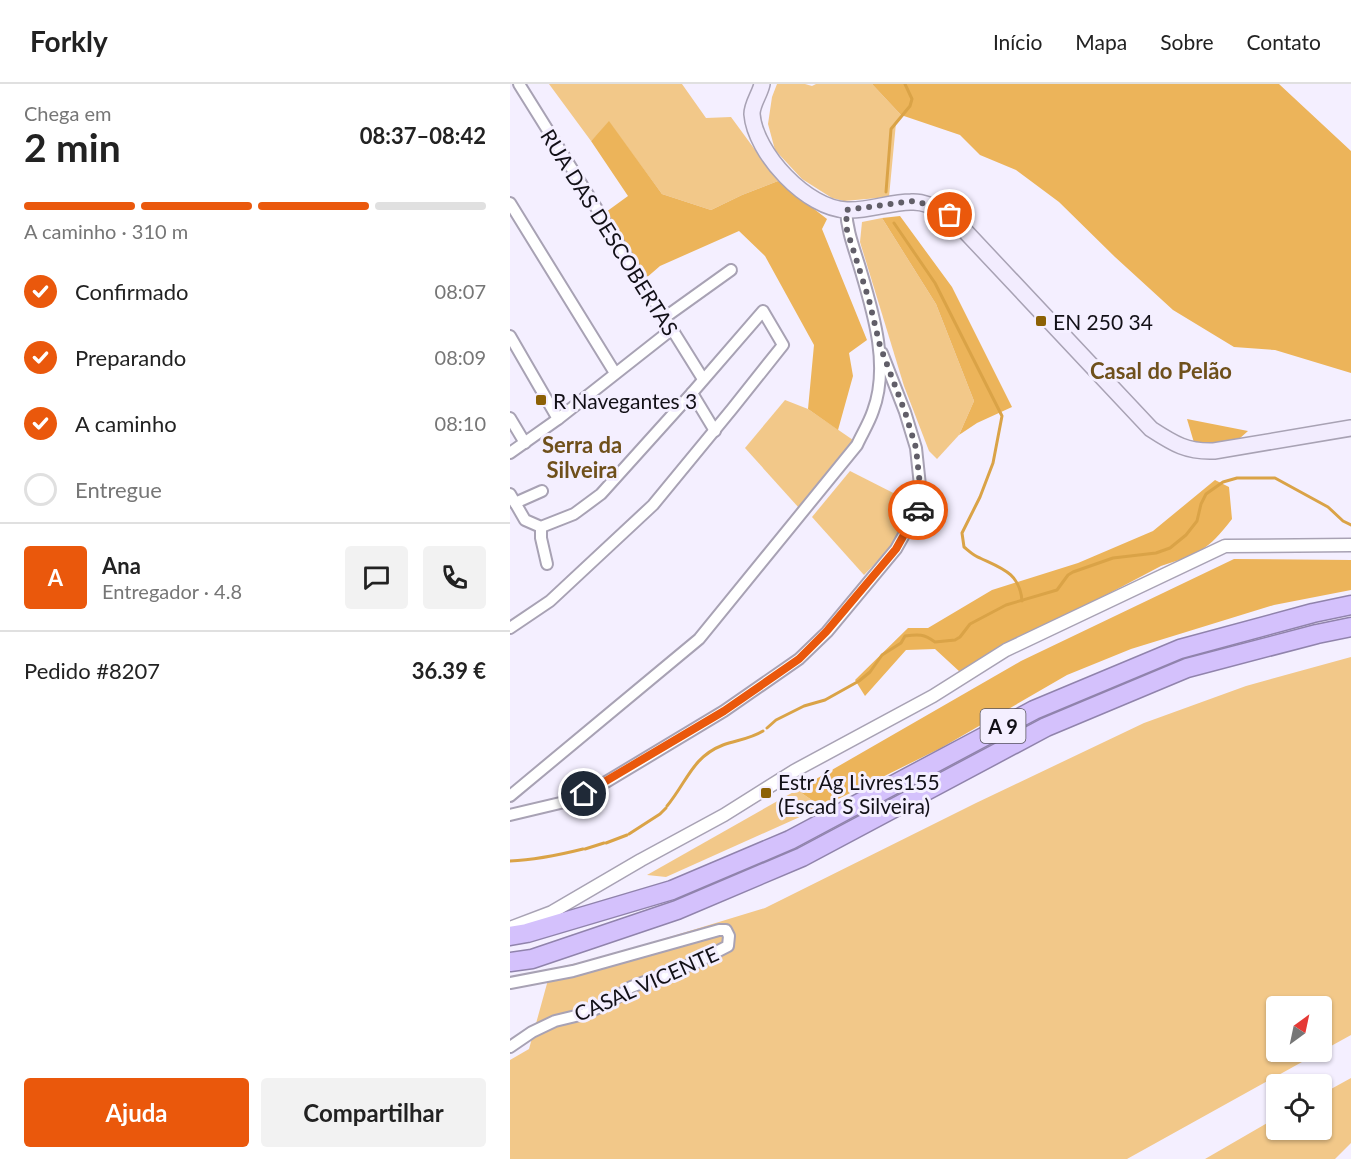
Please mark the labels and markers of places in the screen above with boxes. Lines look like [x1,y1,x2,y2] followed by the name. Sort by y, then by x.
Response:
[924,189,975,240] pin
[1053,309,1153,334] place label: EN 250 34
[1034,314,1048,328] marker: EN 250 34
[553,388,697,413] place label: R Navegantes 3
[534,393,548,407] marker: R Navegantes 3
[558,768,609,819] pin
[778,769,940,818] place label: Estr Ág Livres155 (Escad S Silveira)
[759,786,773,800] marker: Estr Ág Livres155 (Escad S Silveira)

